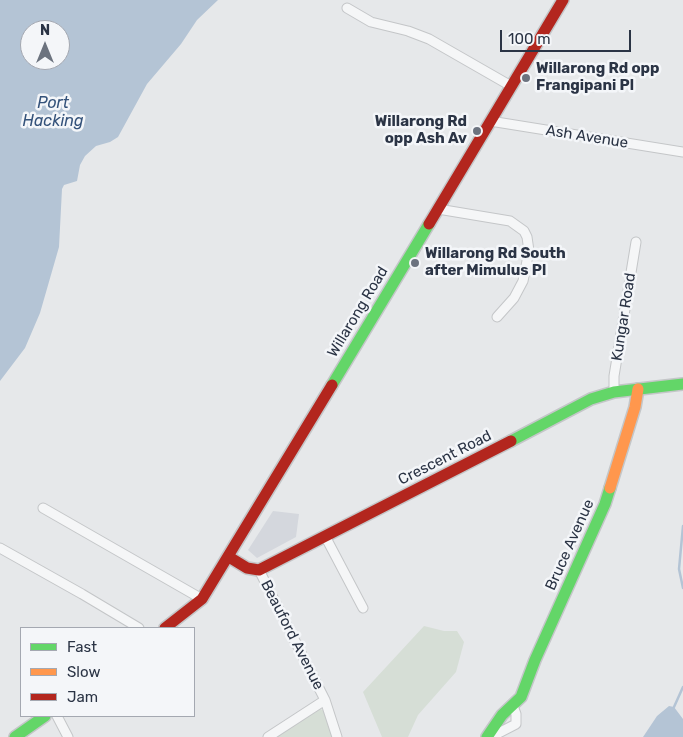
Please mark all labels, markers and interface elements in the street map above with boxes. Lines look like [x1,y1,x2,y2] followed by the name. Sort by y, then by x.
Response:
[20,20,70,70] north arrow
[503,20,634,52] scale bar
[40,22,50,39] text: N
[508,30,550,48] text: 100 m
[536,60,659,95] place label: Willarong Rd opp Frangipani Pl
[520,72,532,84] marker: Willarong Rd opp Frangipani Pl
[23,93,83,131] water label: Port Hacking
[375,113,467,148] place label: Willarong Rd opp Ash Av
[545,122,629,152] street label: Ash Avenue
[471,125,483,137] marker: Willarong Rd opp Ash Av
[425,245,566,280] place label: Willarong Rd South after Mimulus Pl
[409,257,421,269] marker: Willarong Rd South after Mimulus Pl
[324,263,392,361] street label: Willarong Road
[608,272,640,362] street label: Kungar Road
[395,427,495,489] street label: Crescent Road
[542,497,598,593] street label: Bruce Avenue
[257,577,327,693] street label: Beauford Avenue
[20,627,195,717] legend
[67,638,97,656] text: Fast
[67,663,100,681] text: Slow
[67,688,98,706] text: Jam

